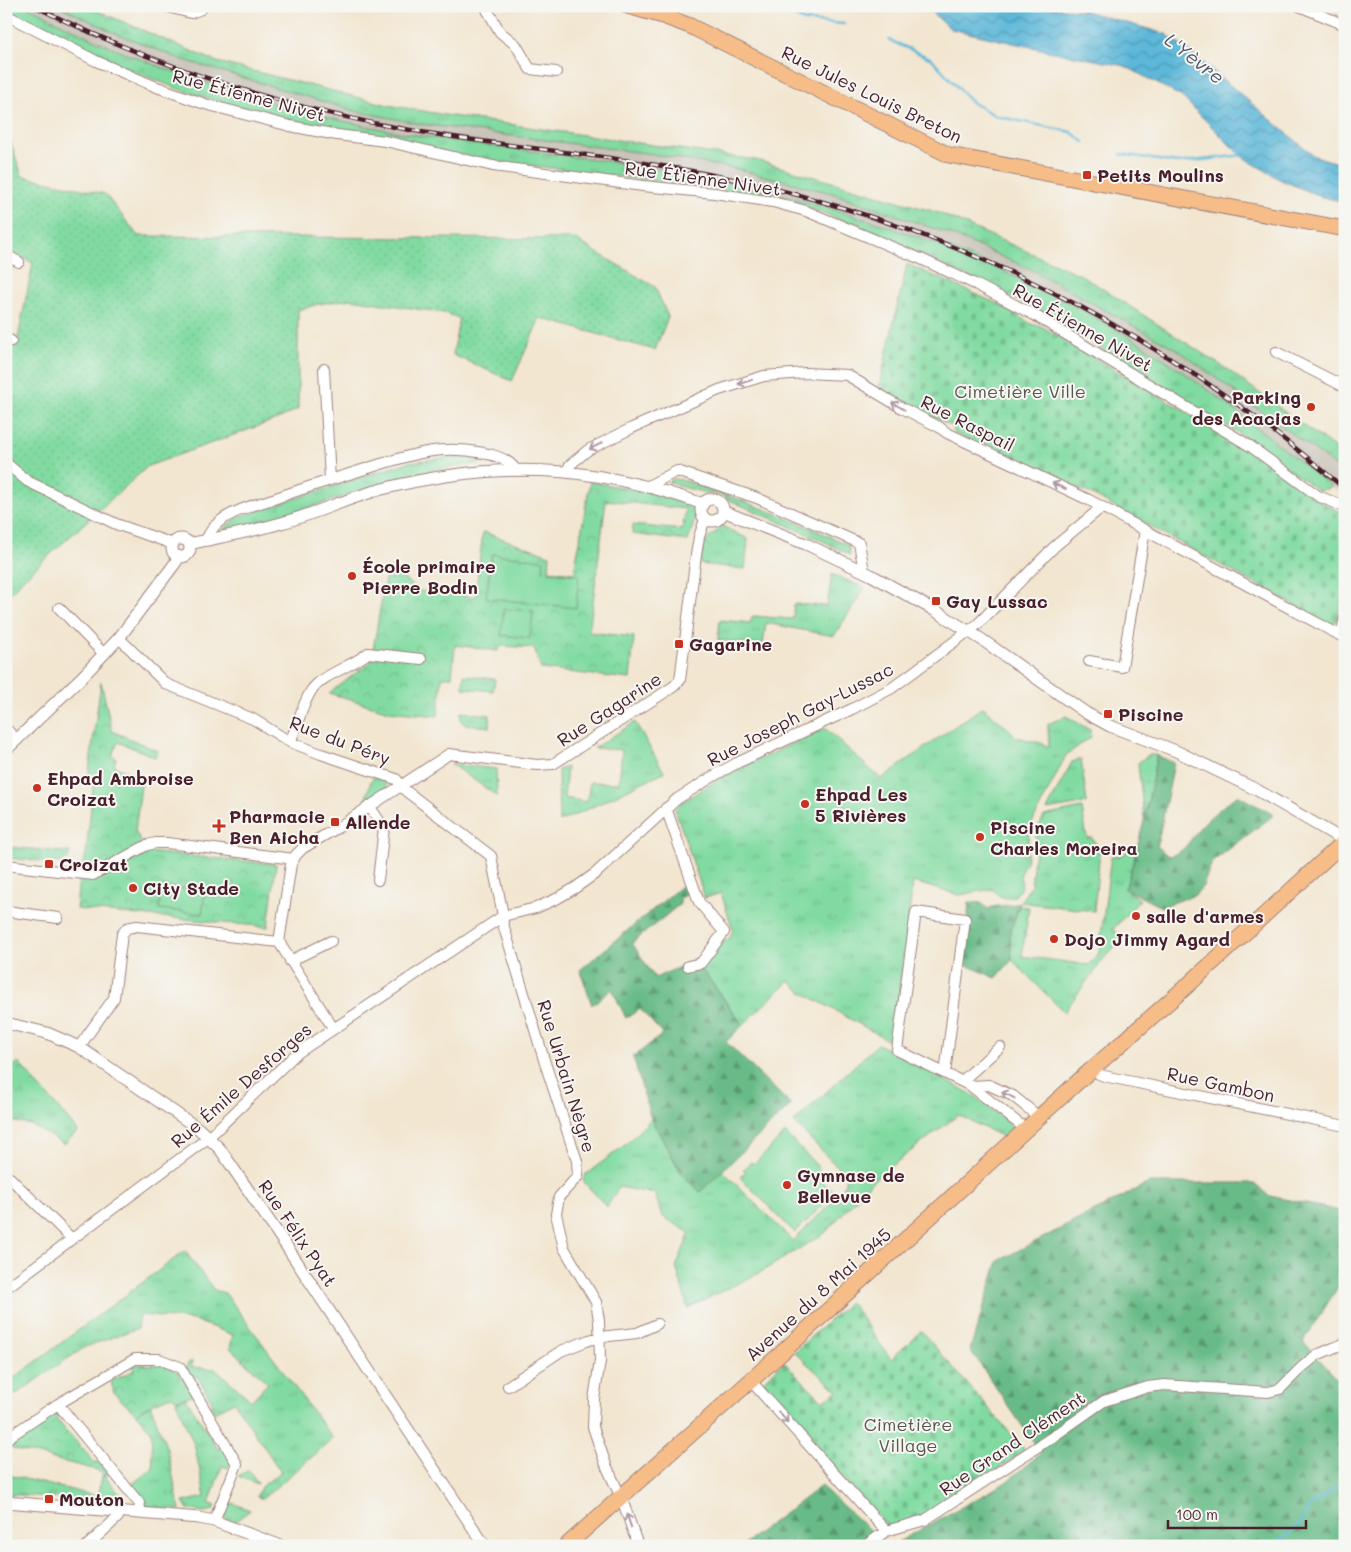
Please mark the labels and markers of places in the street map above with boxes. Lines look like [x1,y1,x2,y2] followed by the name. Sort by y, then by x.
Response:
[1097,163,1224,187] place label: Petits Moulins
[1081,169,1093,181] marker: Petits Moulins
[1192,385,1301,430] place label: Parking des Acacias
[1305,401,1317,413] marker: Parking des Acacias
[362,554,496,599] place label: École primaire Pierre Bodin
[346,570,358,582] marker: École primaire Pierre Bodin
[946,589,1048,613] place label: Gay Lussac
[930,595,942,607] marker: Gay Lussac
[689,632,772,656] place label: Gagarine
[673,638,685,650] marker: Gagarine
[1118,702,1184,726] place label: Piscine
[1102,708,1114,720] marker: Piscine
[47,766,194,811] place label: Ehpad Ambroise Croizat
[31,782,43,794] marker: Ehpad Ambroise Croizat
[815,782,907,827] place label: Ehpad Les 5 Rivières
[799,798,811,810] marker: Ehpad Les 5 Rivières
[229,804,325,849] place label: Pharmacie Ben Aicha
[345,810,411,834] place label: Allende
[990,815,1138,860] place label: Piscine Charles Moreira
[329,816,341,828] marker: Allende
[213,820,225,832] marker: Pharmacie Ben Aicha
[974,831,986,843] marker: Piscine Charles Moreira
[59,852,128,876] place label: Croizat
[43,858,55,870] marker: Croizat
[143,876,239,900] place label: City Stade
[127,882,139,894] marker: City Stade
[1146,904,1264,928] place label: salle d'armes
[1130,910,1142,922] marker: salle d'armes
[1064,927,1230,951] place label: Dojo Jimmy Agard
[1048,933,1060,945] marker: Dojo Jimmy Agard
[797,1163,905,1208] place label: Gymnase de Bellevue
[781,1179,793,1191] marker: Gymnase de Bellevue
[59,1487,124,1511] place label: Mouton
[43,1493,55,1505] marker: Mouton

